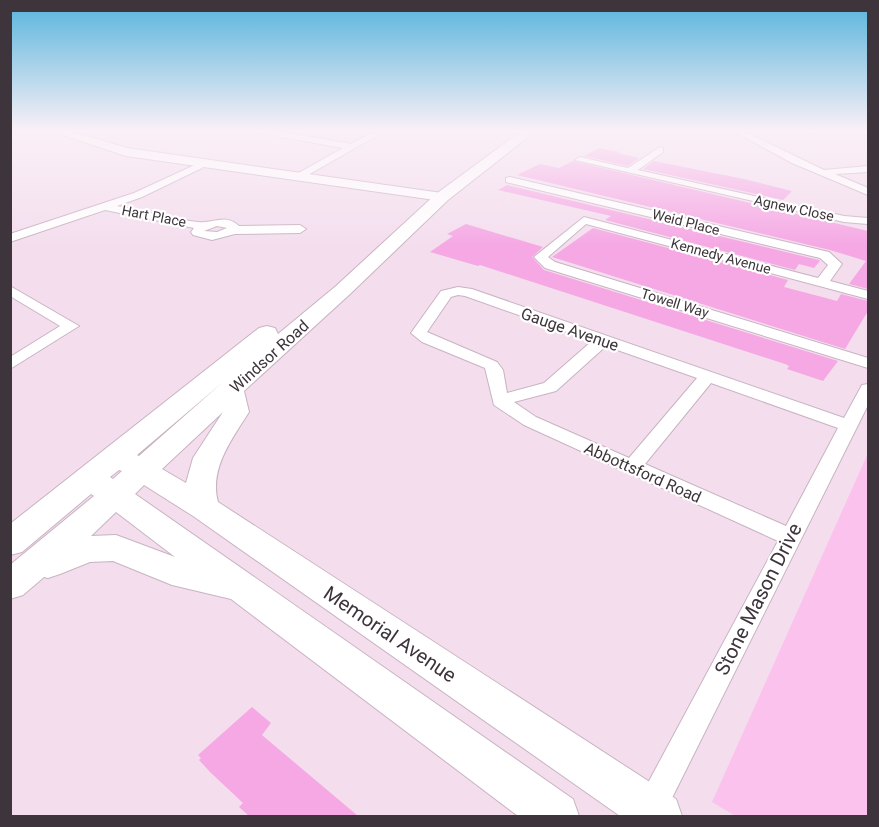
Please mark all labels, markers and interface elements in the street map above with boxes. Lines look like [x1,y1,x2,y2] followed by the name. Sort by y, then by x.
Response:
[753,192,835,224] street label: Agnew Close
[120,202,188,230] street label: Hart Place
[651,206,721,238] street label: Weid Place
[669,235,773,277] street label: Kennedy Avenue
[639,285,711,321] street label: Towell Way
[518,304,621,355] street label: Gauge Avenue
[226,316,313,397] street label: Windsor Road
[581,438,704,507] street label: Abbottsford Road
[709,519,807,679] street label: Stone Mason Drive
[319,581,461,687] street label: Memorial Avenue

